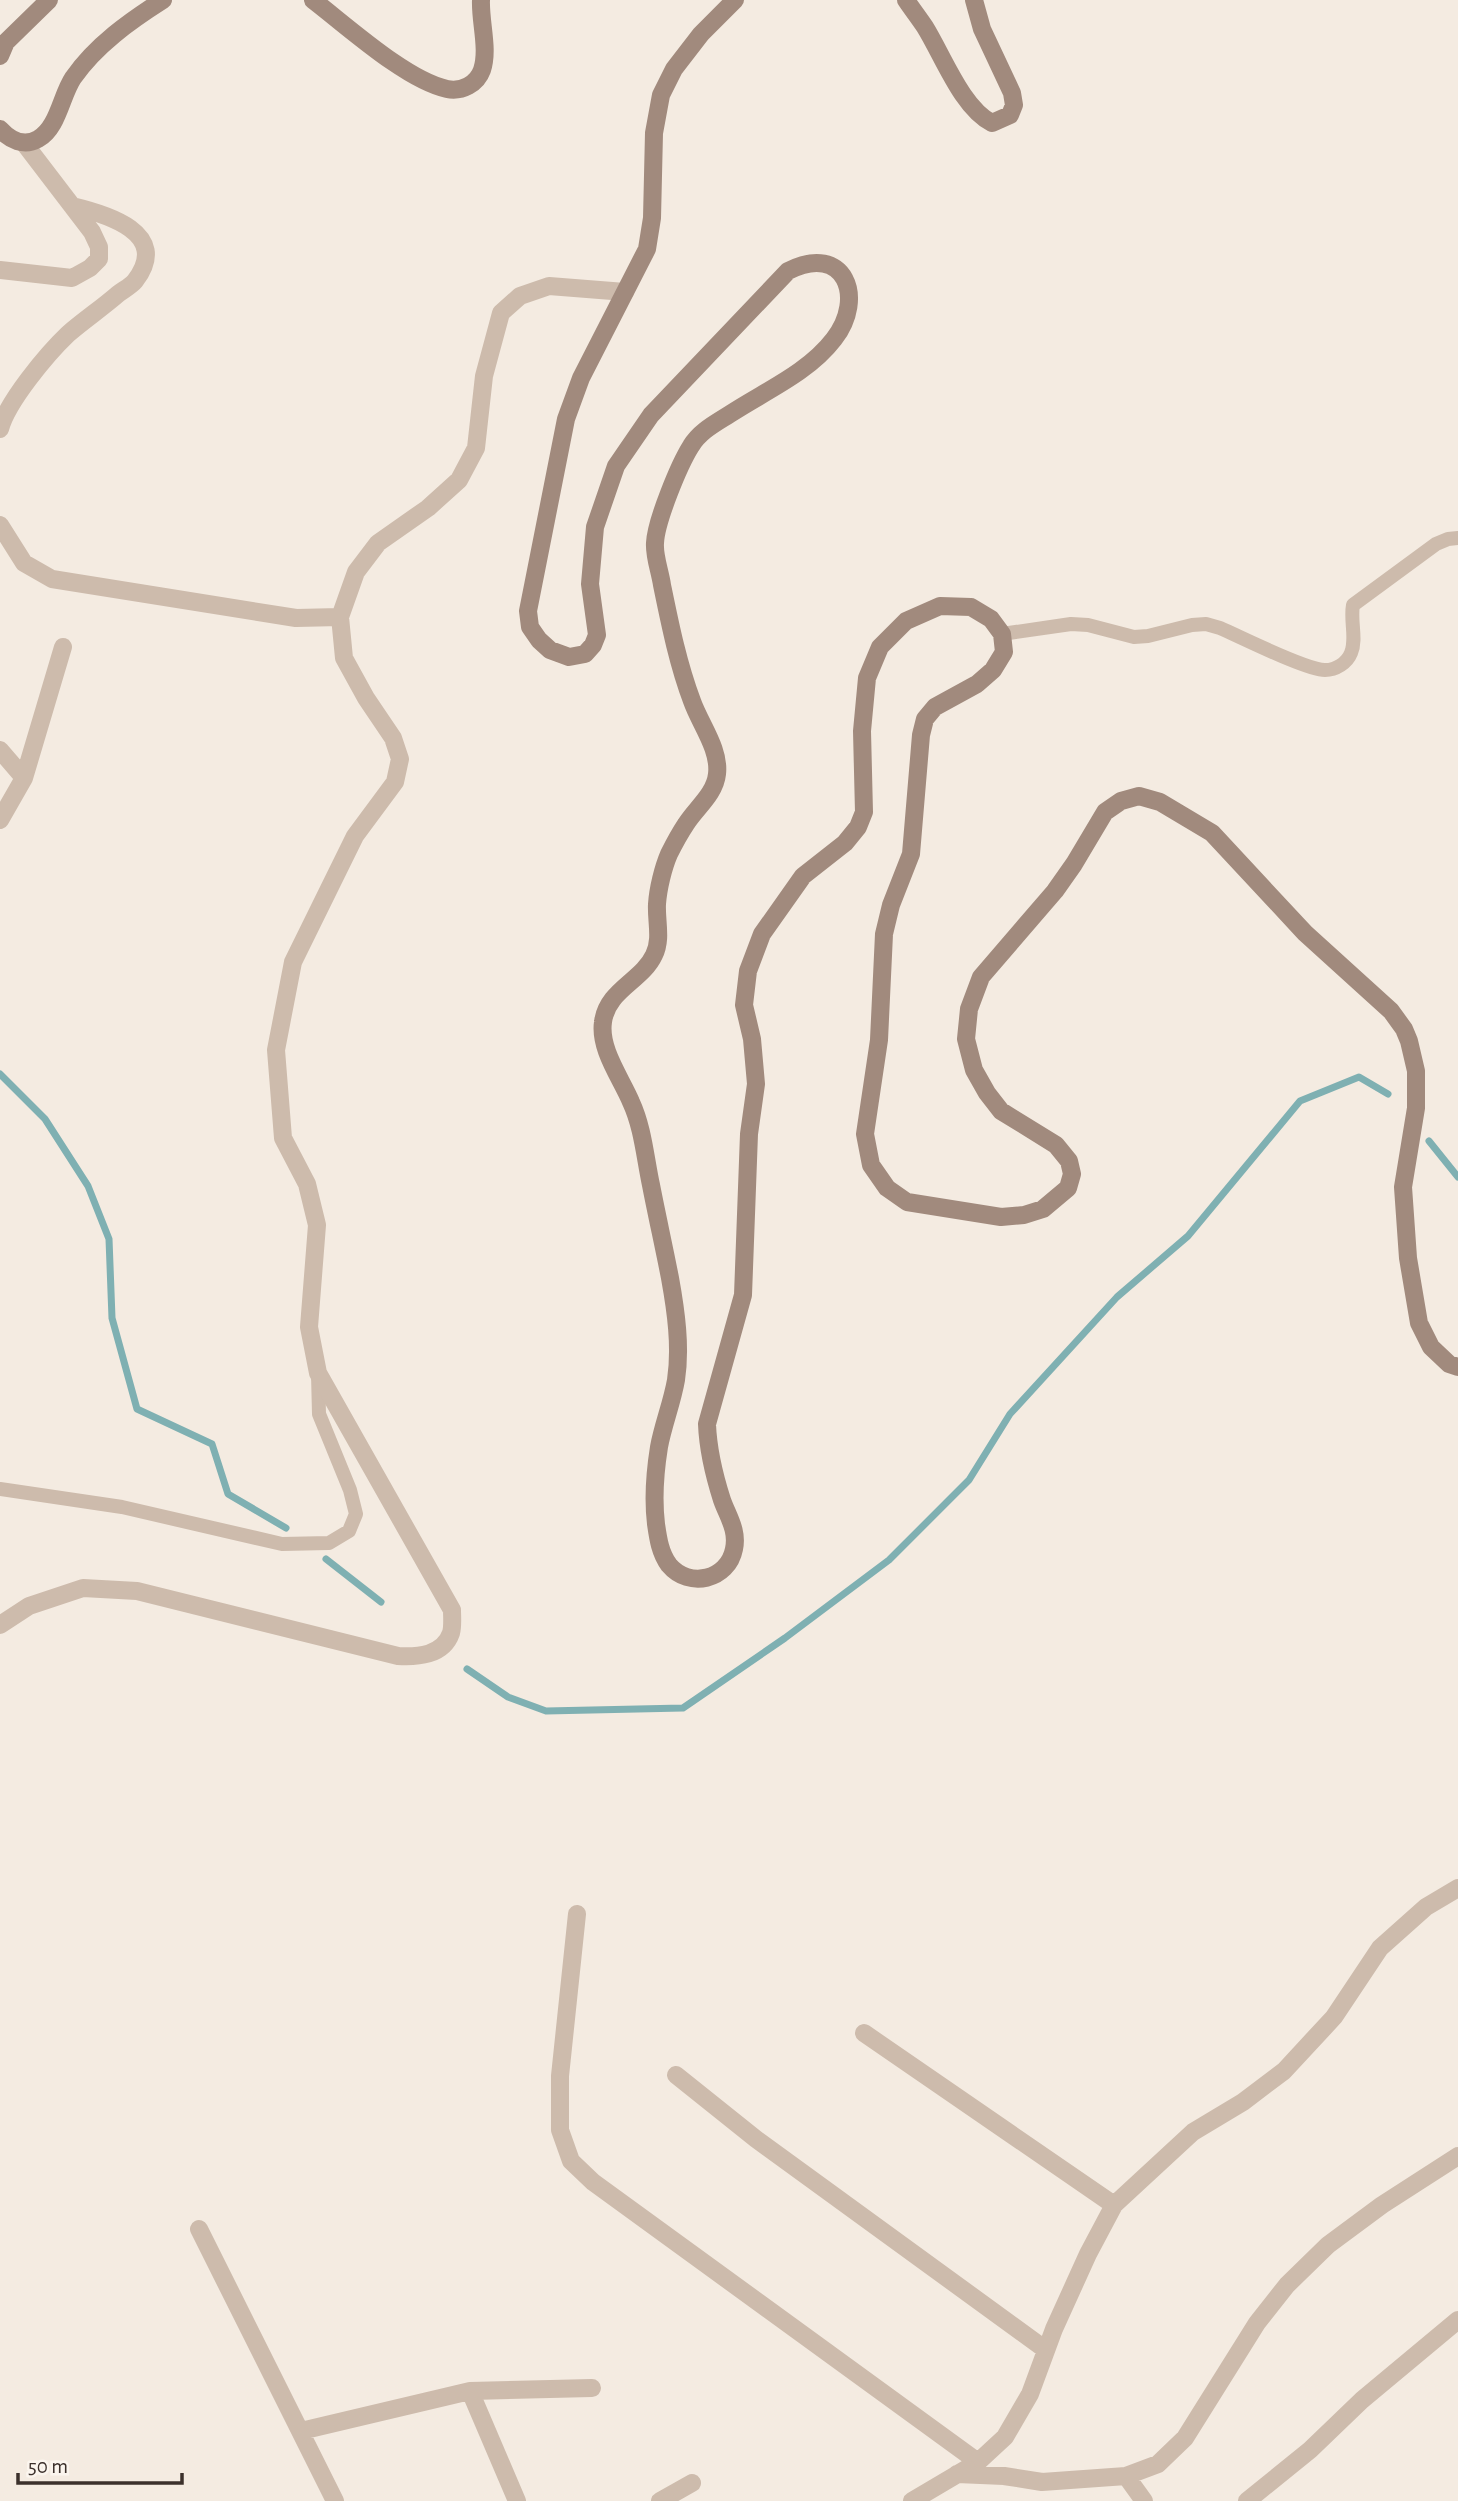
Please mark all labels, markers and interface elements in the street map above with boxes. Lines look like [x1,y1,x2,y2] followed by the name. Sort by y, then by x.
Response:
[18,2442,182,2486] scale bar
[28,2456,68,2477] text: 50 m

